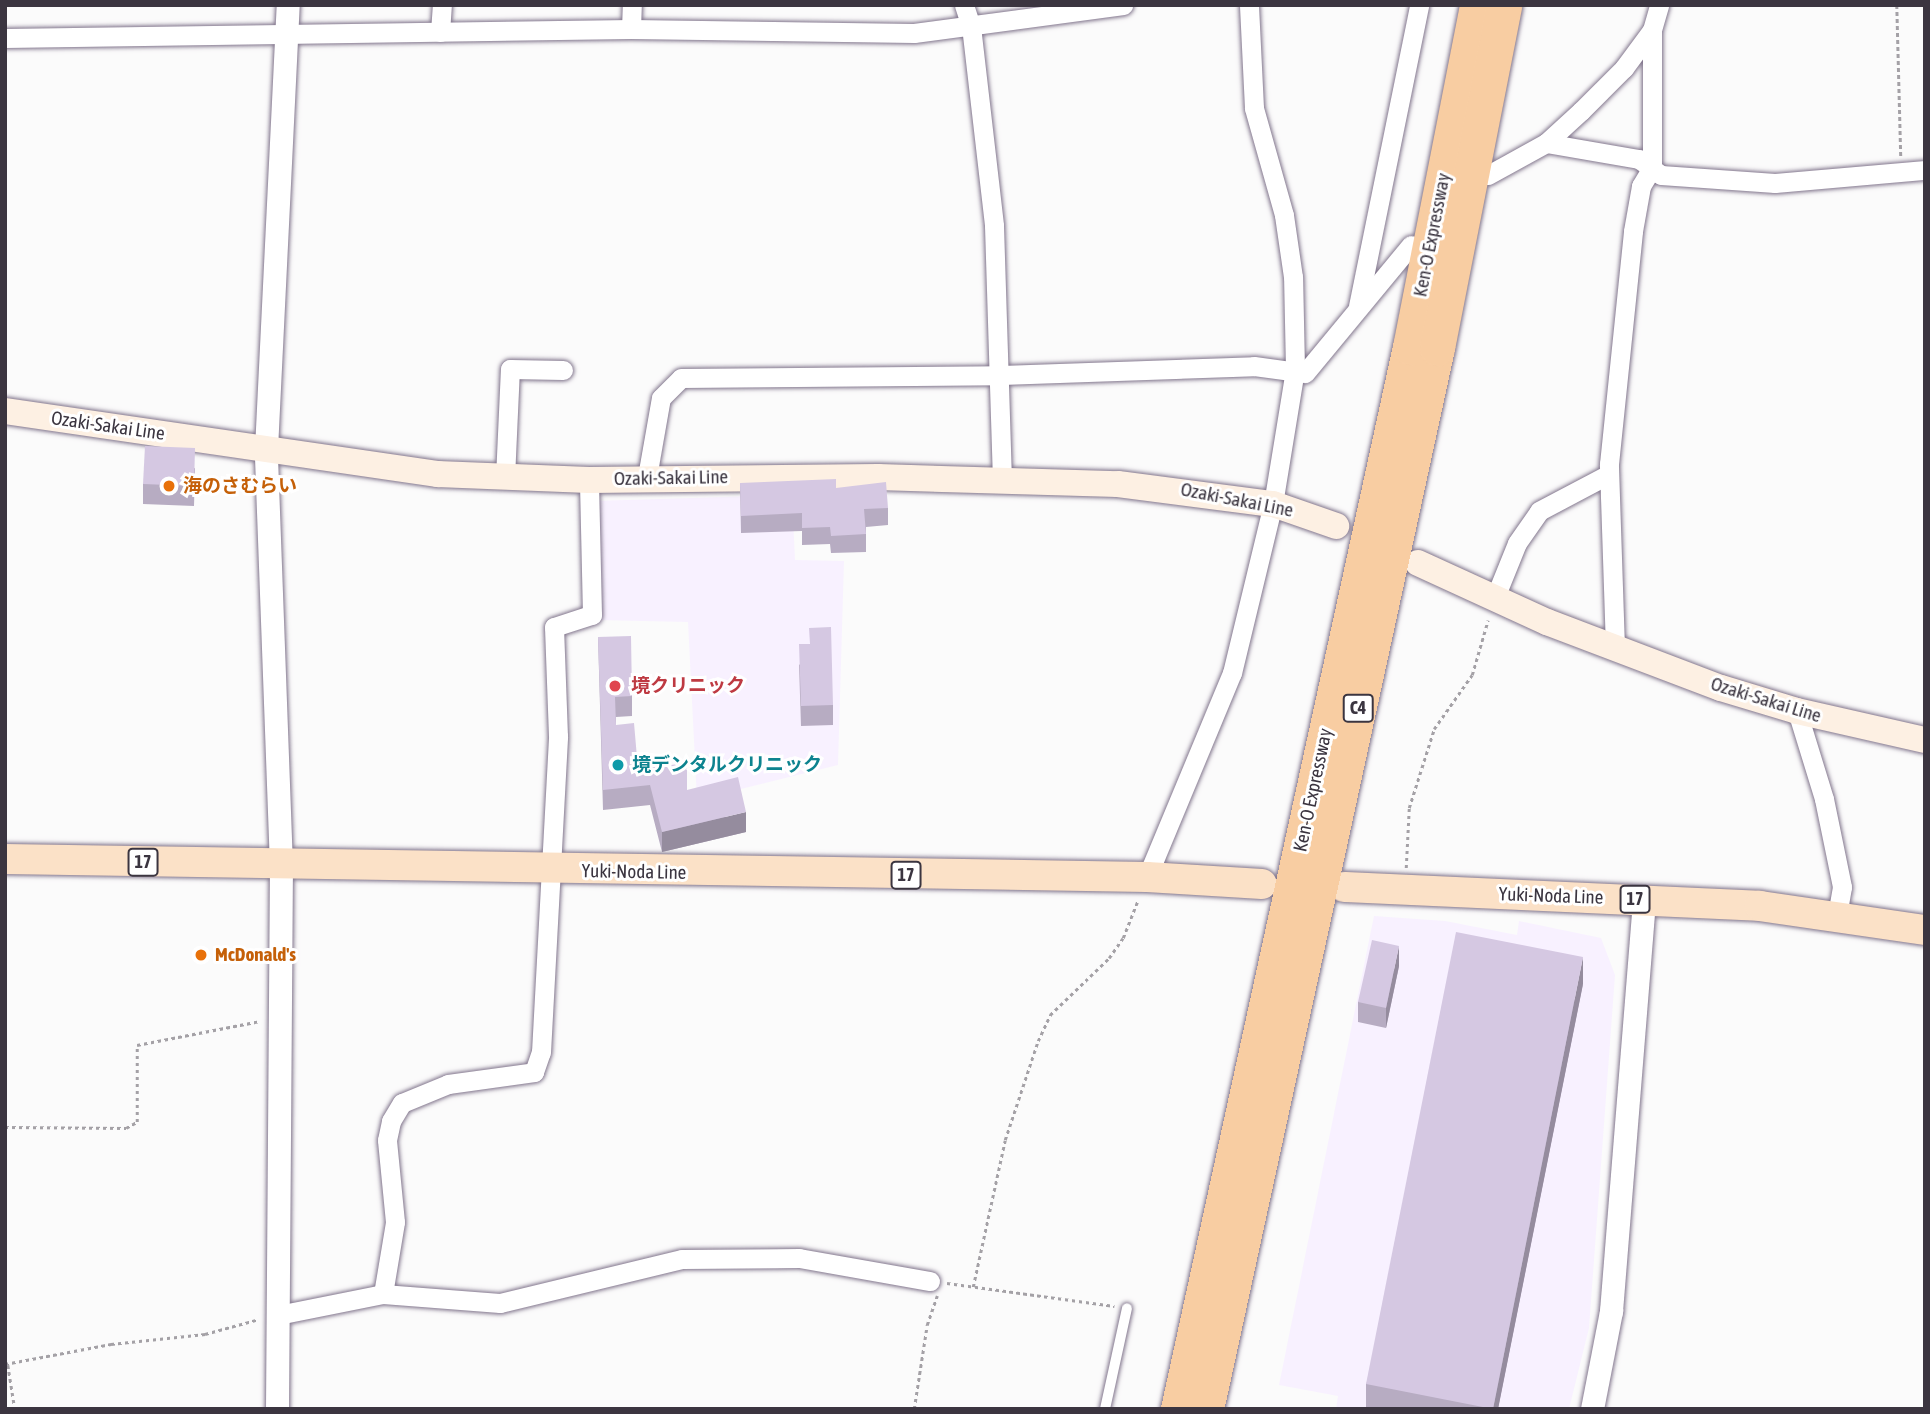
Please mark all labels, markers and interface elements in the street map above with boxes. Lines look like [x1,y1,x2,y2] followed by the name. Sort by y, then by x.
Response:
[1409,171,1455,299] street label: Ken-O Expressway
[50,407,166,445] street label: Ozaki-Sakai Line
[614,466,728,490] street label: Ozaki-Sakai Line
[183,475,297,497] place label: 海のさむらい
[161,478,177,494] marker: 海のさむらい
[1179,478,1295,522] street label: Ozaki-Sakai Line
[1708,672,1824,728] street label: Ozaki-Sakai Line
[631,675,745,697] place label: 境クリニック
[605,676,625,696] marker: 境クリニック
[1342,694,1374,722] road number: C4
[1289,726,1337,854] street label: Ken-O Expressway
[632,754,822,776] place label: 境デンタルクリニック
[610,757,626,773] marker: 境デンタルクリニック
[127,848,159,876] road number: 17
[581,860,687,884] street label: Yuki-Noda Line
[890,860,922,890] road number: 17
[1498,883,1604,909] street label: Yuki-Noda Line
[1619,884,1651,914] road number: 17
[215,944,296,966] place label: McDonald's
[193,947,209,963] marker: McDonald's

